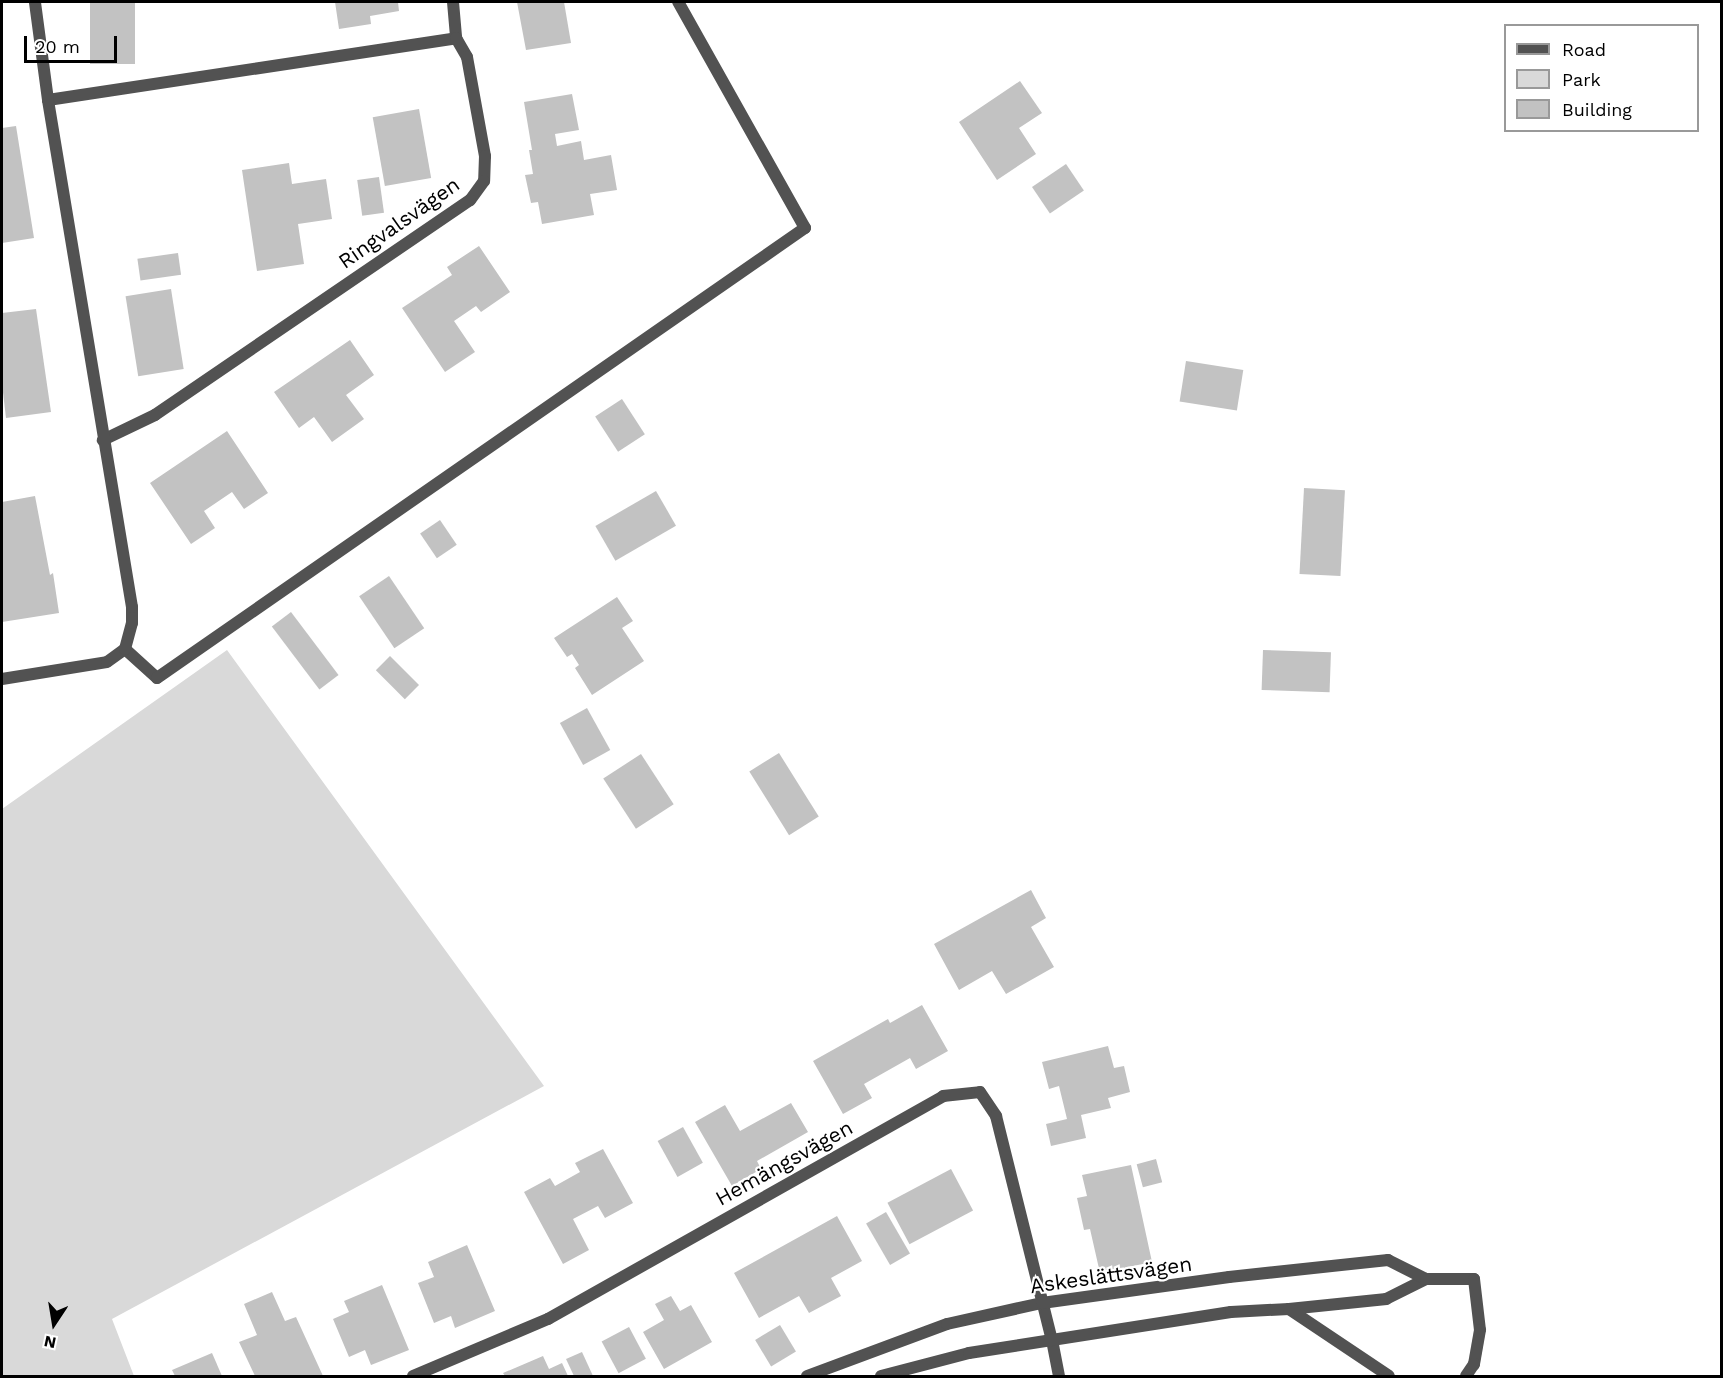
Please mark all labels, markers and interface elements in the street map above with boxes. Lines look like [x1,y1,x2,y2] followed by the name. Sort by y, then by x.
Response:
[27,24,120,62] scale bar
[1504,24,1699,132] legend
[35,36,80,57] text: 20 m
[1562,39,1606,60] text: Road
[1562,69,1601,90] text: Park
[1562,99,1632,120] text: Building
[334,172,464,274] street label: Ringvalsvägen
[711,1115,857,1211] street label: Hemängsvägen
[1028,1251,1194,1299] street label: Askeslättsvägen
[24,1294,84,1354] north arrow
[42,1332,58,1353] text: N

